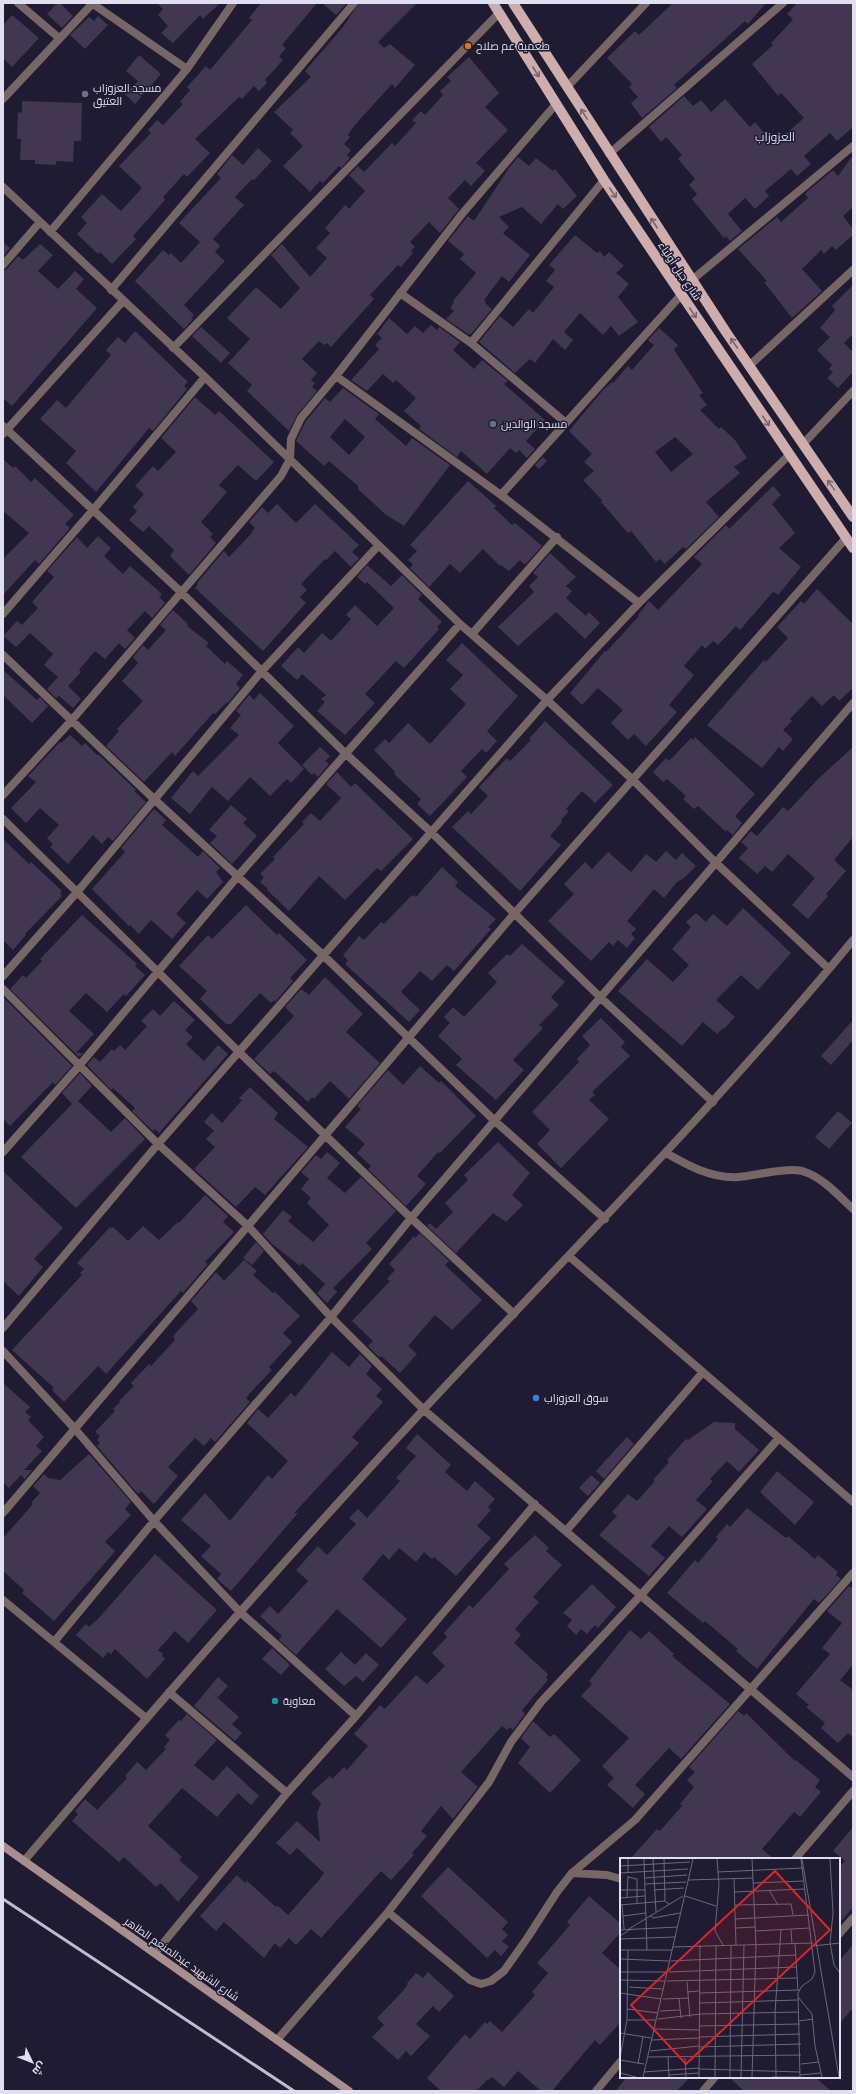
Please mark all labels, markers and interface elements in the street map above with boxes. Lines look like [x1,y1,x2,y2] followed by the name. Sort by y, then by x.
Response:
[476,39,550,54] place label: طعمية عم صلاح
[463,41,473,51] marker: طعمية عم صلاح
[532,66,540,77] one-way arrow
[93,81,161,108] place label: مسجد العزوزاب العتيق
[80,89,90,99] marker: مسجد العزوزاب العتيق
[579,108,587,120] one-way arrow
[755,129,795,144] district label: العزوزاب
[609,187,617,198] one-way arrow
[650,217,658,229] one-way arrow
[654,239,705,304] street label: شارع جبل أولياء
[689,307,697,318] one-way arrow
[730,338,738,349] one-way arrow
[762,415,770,426] one-way arrow
[501,417,567,431] place label: مسجد الوالدين
[488,419,498,429] marker: مسجد الوالدين
[827,480,835,491] one-way arrow
[544,1391,608,1405] place label: سوق العزوزاب
[531,1393,541,1403] marker: سوق العزوزاب
[283,1694,316,1708] place label: معاوية
[270,1696,280,1706] marker: معاوية
[620,1858,840,2078] inset map
[121,1913,242,2005] street label: شارع الشهيد عبدالمنعم الطاهر
[12,2042,52,2082] north arrow
[29,2059,49,2079] text: ش

